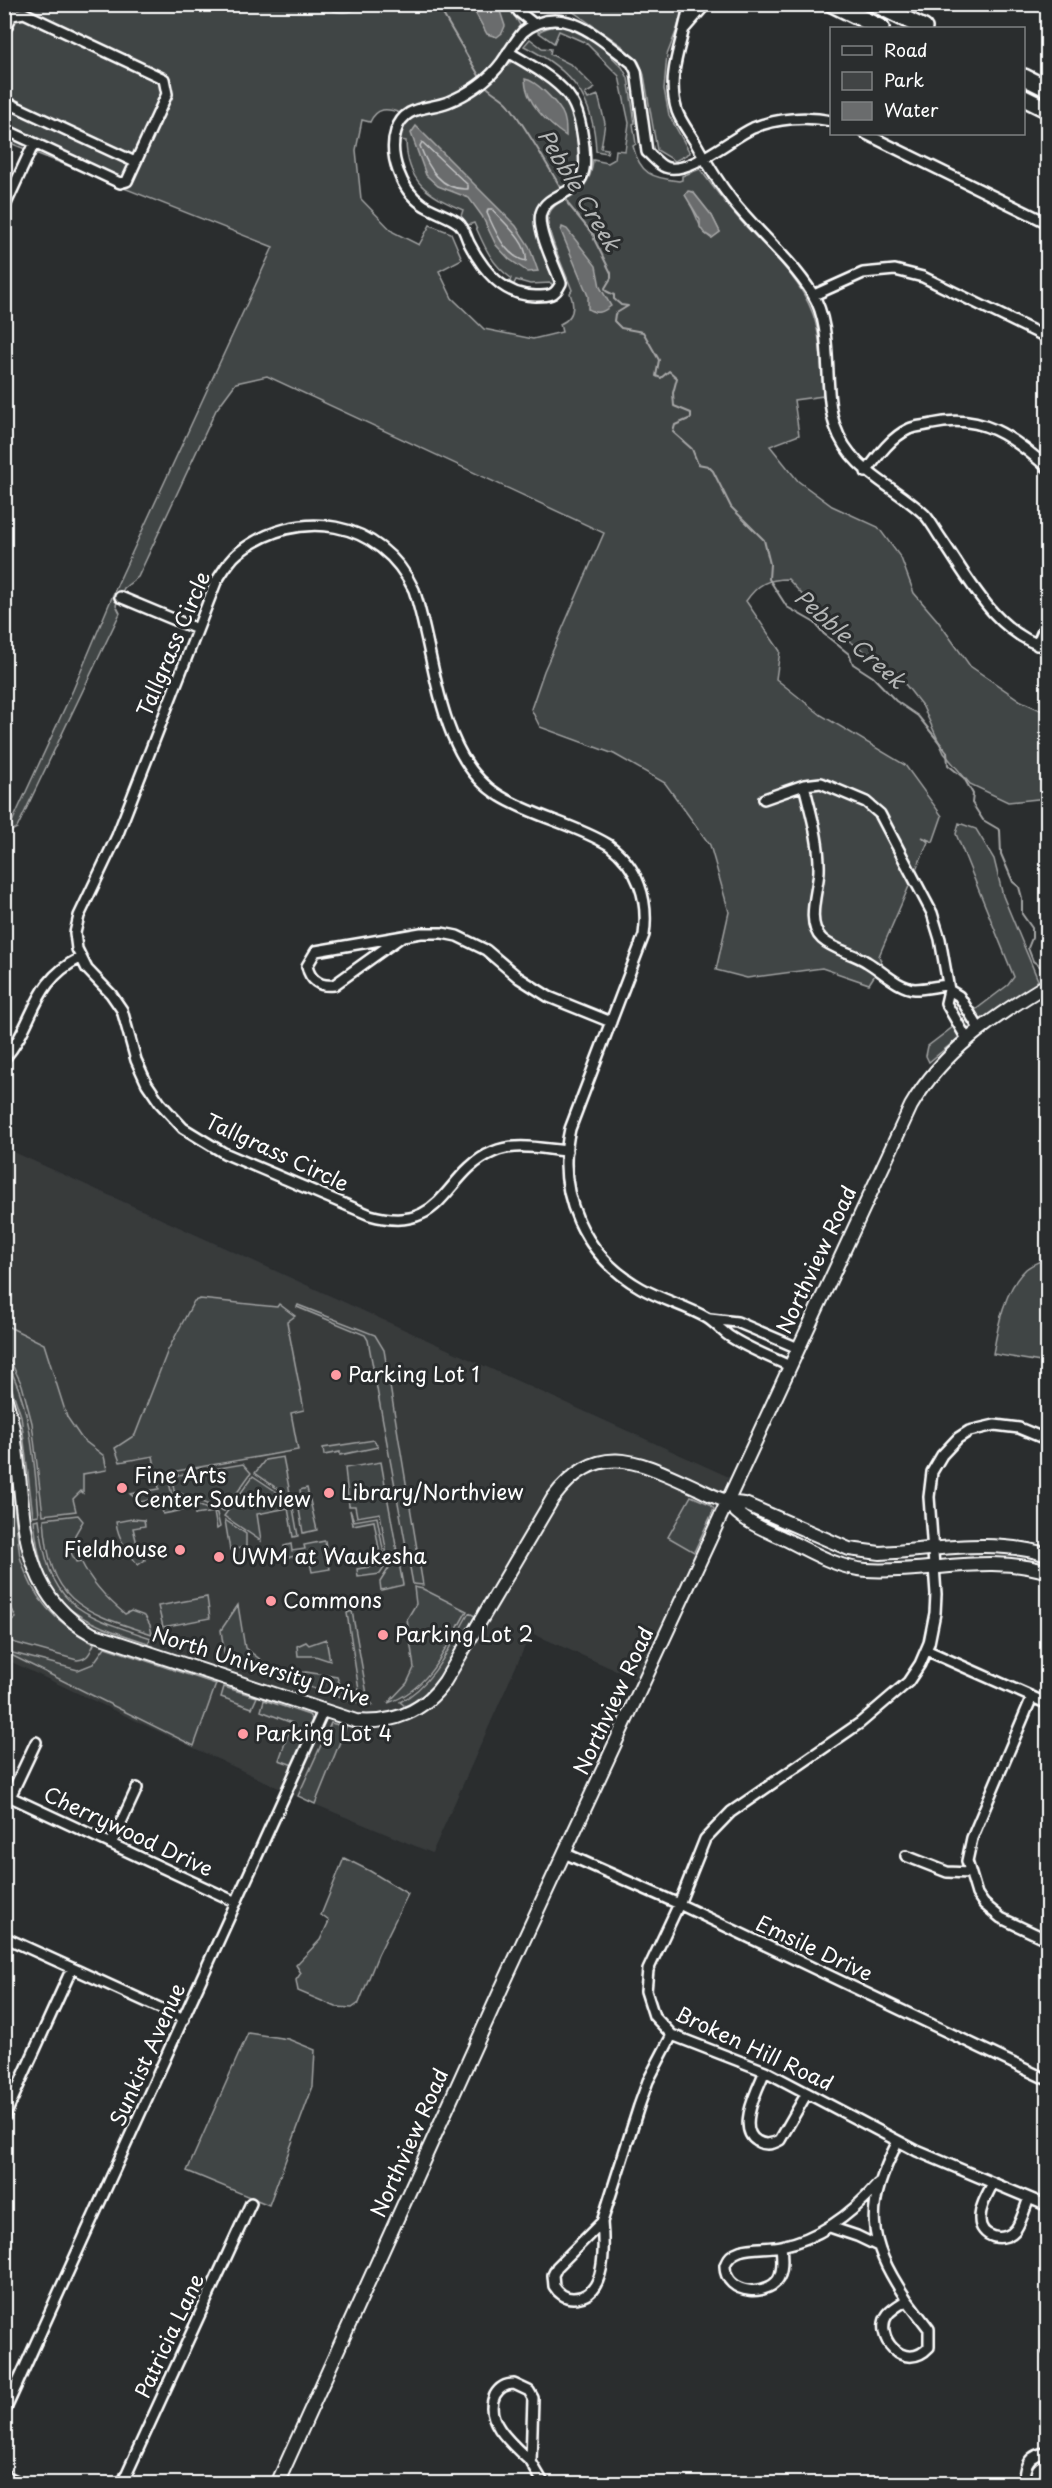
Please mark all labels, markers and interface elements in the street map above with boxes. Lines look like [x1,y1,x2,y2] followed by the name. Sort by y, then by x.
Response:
[830,27,1025,135] legend
[884,36,928,63] text: Road
[884,66,924,93] text: Park
[884,96,939,123] text: Water
[531,122,631,258] water label: Pebble Creek
[127,565,217,721] street label: Tallgrass Circle
[788,580,915,697] water label: Pebble Creek
[201,1104,355,1199] street label: Tallgrass Circle
[767,1180,863,1338] street label: Northview Road
[348,1357,479,1389] place label: Parking Lot 1
[329,1368,343,1382] marker: Parking Lot 1
[134,1458,311,1514] place label: Fine Arts Center Southview
[341,1475,523,1507] place label: Library/Northview
[115,1481,129,1495] marker: Fine Arts Center Southview
[322,1486,336,1500] marker: Library/Northview
[64,1532,168,1564] place label: Fieldhouse
[231,1539,427,1571] place label: UWM at Waukesha
[173,1543,187,1557] marker: Fieldhouse
[212,1550,226,1564] marker: UWM at Waukesha
[283,1583,382,1615] place label: Commons
[264,1594,278,1608] marker: Commons
[148,1617,375,1714] street label: North University Drive
[395,1617,533,1649] place label: Parking Lot 2
[564,1621,660,1779] street label: Northview Road
[376,1628,390,1642] marker: Parking Lot 2
[255,1716,392,1748] place label: Parking Lot 4
[236,1727,250,1741] marker: Parking Lot 4
[39,1777,219,1884] street label: Cherrywood Drive
[751,1906,879,1988] street label: Emsile Drive
[100,1977,192,2131] street label: Sunkist Avenue
[670,1997,839,2098] street label: Broken Hill Road
[361,2063,455,2222] street label: Northview Road
[125,2268,211,2403] street label: Patricia Lane

